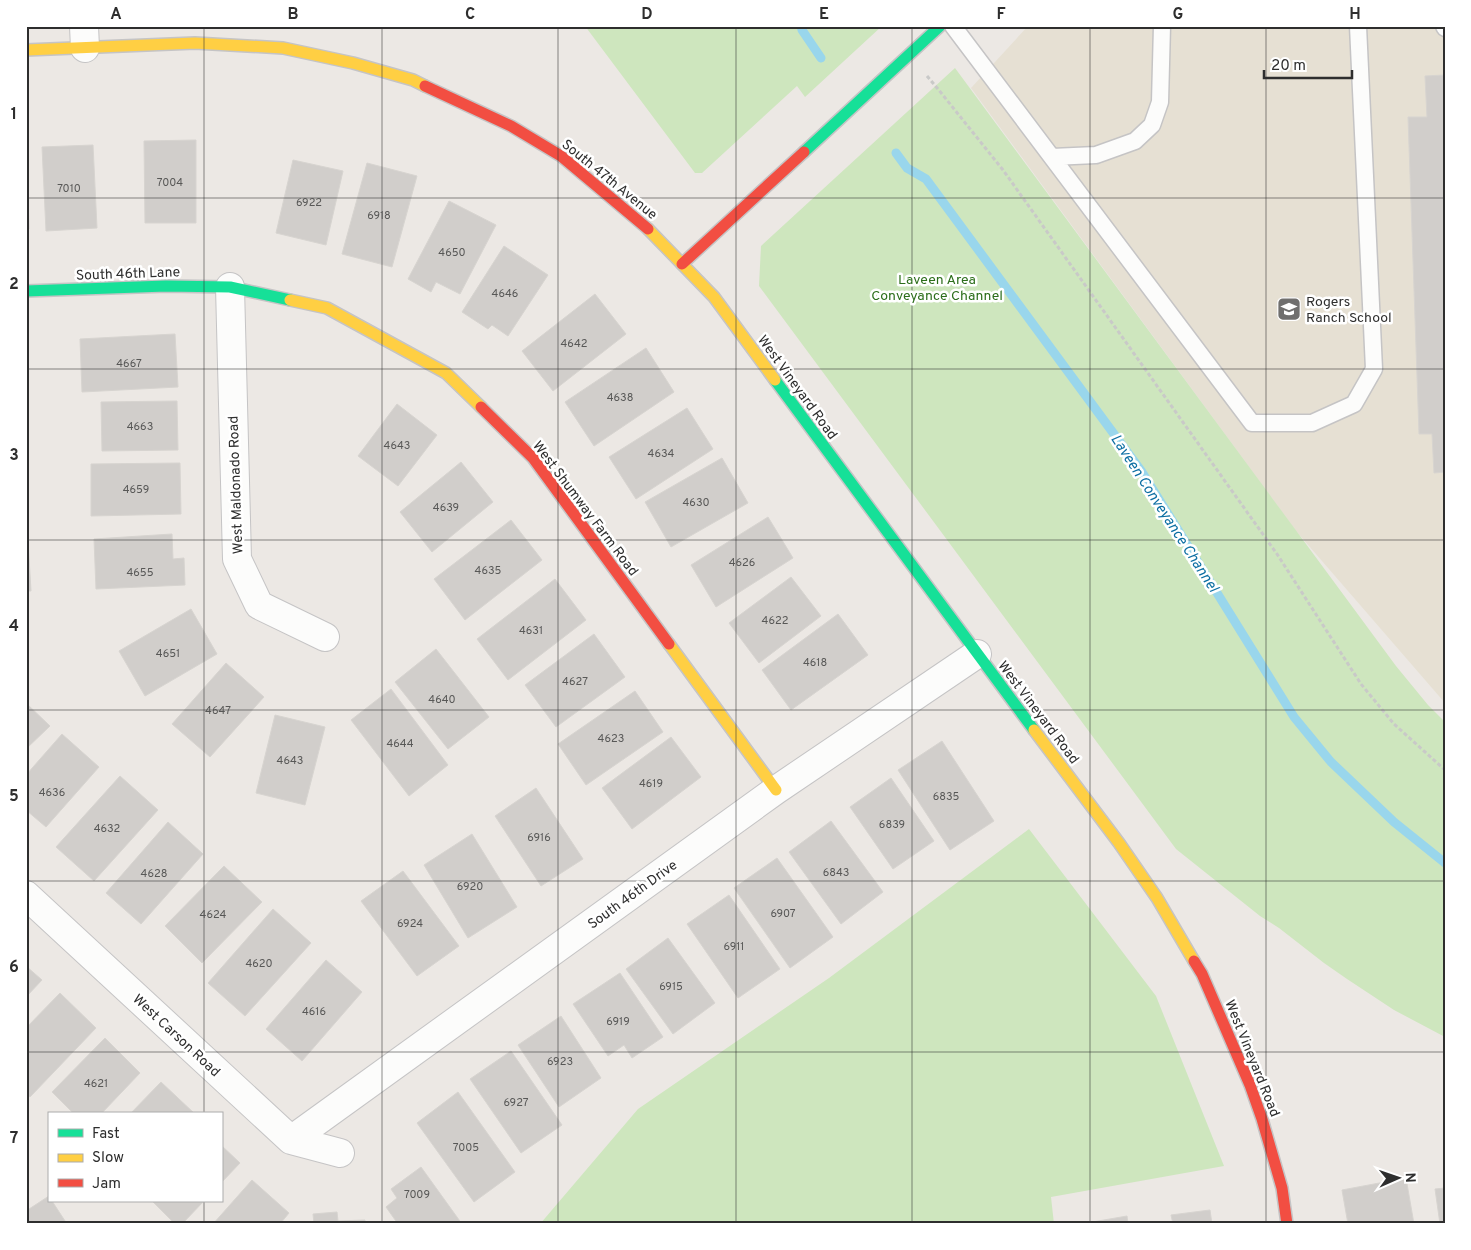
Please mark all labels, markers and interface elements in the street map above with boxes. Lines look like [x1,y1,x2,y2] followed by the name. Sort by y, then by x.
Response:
[110,5,122,25] text: A
[287,5,299,25] text: B
[465,5,475,25] text: C
[641,5,653,25] text: D
[819,5,829,25] text: E
[996,5,1006,25] text: F
[1173,5,1183,25] text: G
[1349,5,1361,25] text: H
[1264,48,1351,80] scale bar
[1271,57,1306,76] text: 20 m
[11,105,17,125] text: 1
[558,136,660,224] street label: South 47th Avenue
[157,176,183,190] house number: 7004
[57,182,81,196] house number: 7010
[296,196,322,210] house number: 6922
[367,209,391,223] house number: 6918
[438,246,466,260] house number: 4650
[76,264,180,285] street label: South 46th Lane
[871,272,1003,305] park label: Laveen Area Conveyance Channel
[9,275,19,295] text: 2
[492,287,518,301] house number: 4646
[1306,294,1392,327] place label: Rogers Ranch School
[1276,296,1302,322] school or university icon: Rogers Ranch School
[753,332,840,443] street label: West Vineyard Road
[561,337,587,351] house number: 4642
[116,357,142,371] house number: 4667
[607,391,633,405] house number: 4638
[226,416,247,554] street label: West Maldonado Road
[127,420,153,434] house number: 4663
[1106,431,1223,597] water label: Laveen Conveyance Channel
[528,438,641,580] street label: West Shumway Farm Road
[384,439,410,453] house number: 4643
[9,446,19,466] text: 3
[648,447,675,461] house number: 4634
[123,483,149,497] house number: 4659
[683,496,709,510] house number: 4630
[433,501,459,515] house number: 4639
[729,556,755,570] house number: 4626
[475,564,502,578] house number: 4635
[126,566,154,580] house number: 4655
[762,614,788,628] house number: 4622
[9,617,19,637] text: 4
[519,624,543,638] house number: 4631
[156,647,180,661] house number: 4651
[803,656,827,670] house number: 4618
[993,658,1082,768] street label: West Vineyard Road
[562,675,588,689] house number: 4627
[428,693,456,707] house number: 4640
[205,704,231,718] house number: 4647
[598,732,624,746] house number: 4623
[386,737,414,751] house number: 4644
[277,754,303,768] house number: 4643
[639,777,663,791] house number: 4619
[39,786,65,800] house number: 4636
[9,787,19,807] text: 5
[933,790,960,804] house number: 6835
[879,818,905,832] house number: 6839
[94,822,120,836] house number: 4632
[527,831,551,845] house number: 6916
[585,857,681,933] street label: South 46th Drive
[823,866,849,880] house number: 6843
[141,867,167,881] house number: 4628
[457,880,483,894] house number: 6920
[770,907,796,921] house number: 6907
[200,908,227,922] house number: 4624
[397,917,423,931] house number: 6924
[724,940,744,954] house number: 6911
[245,957,273,971] house number: 4620
[9,958,19,978] text: 6
[659,980,683,994] house number: 6915
[129,991,223,1081] street label: West Carson Road
[1220,998,1283,1120] street label: West Vineyard Road
[302,1005,326,1019] house number: 4616
[606,1015,630,1029] house number: 6919
[547,1055,573,1069] house number: 6923
[84,1077,108,1091] house number: 4621
[503,1096,529,1110] house number: 6927
[48,1112,222,1202] legend
[92,1125,120,1144] text: Fast
[10,1129,18,1149] text: 7
[453,1141,479,1155] house number: 7005
[92,1149,124,1168] text: Slow
[1374,1152,1424,1202] north arrow
[1401,1172,1418,1183] text: N
[92,1175,121,1194] text: Jam
[404,1188,430,1202] house number: 7009

